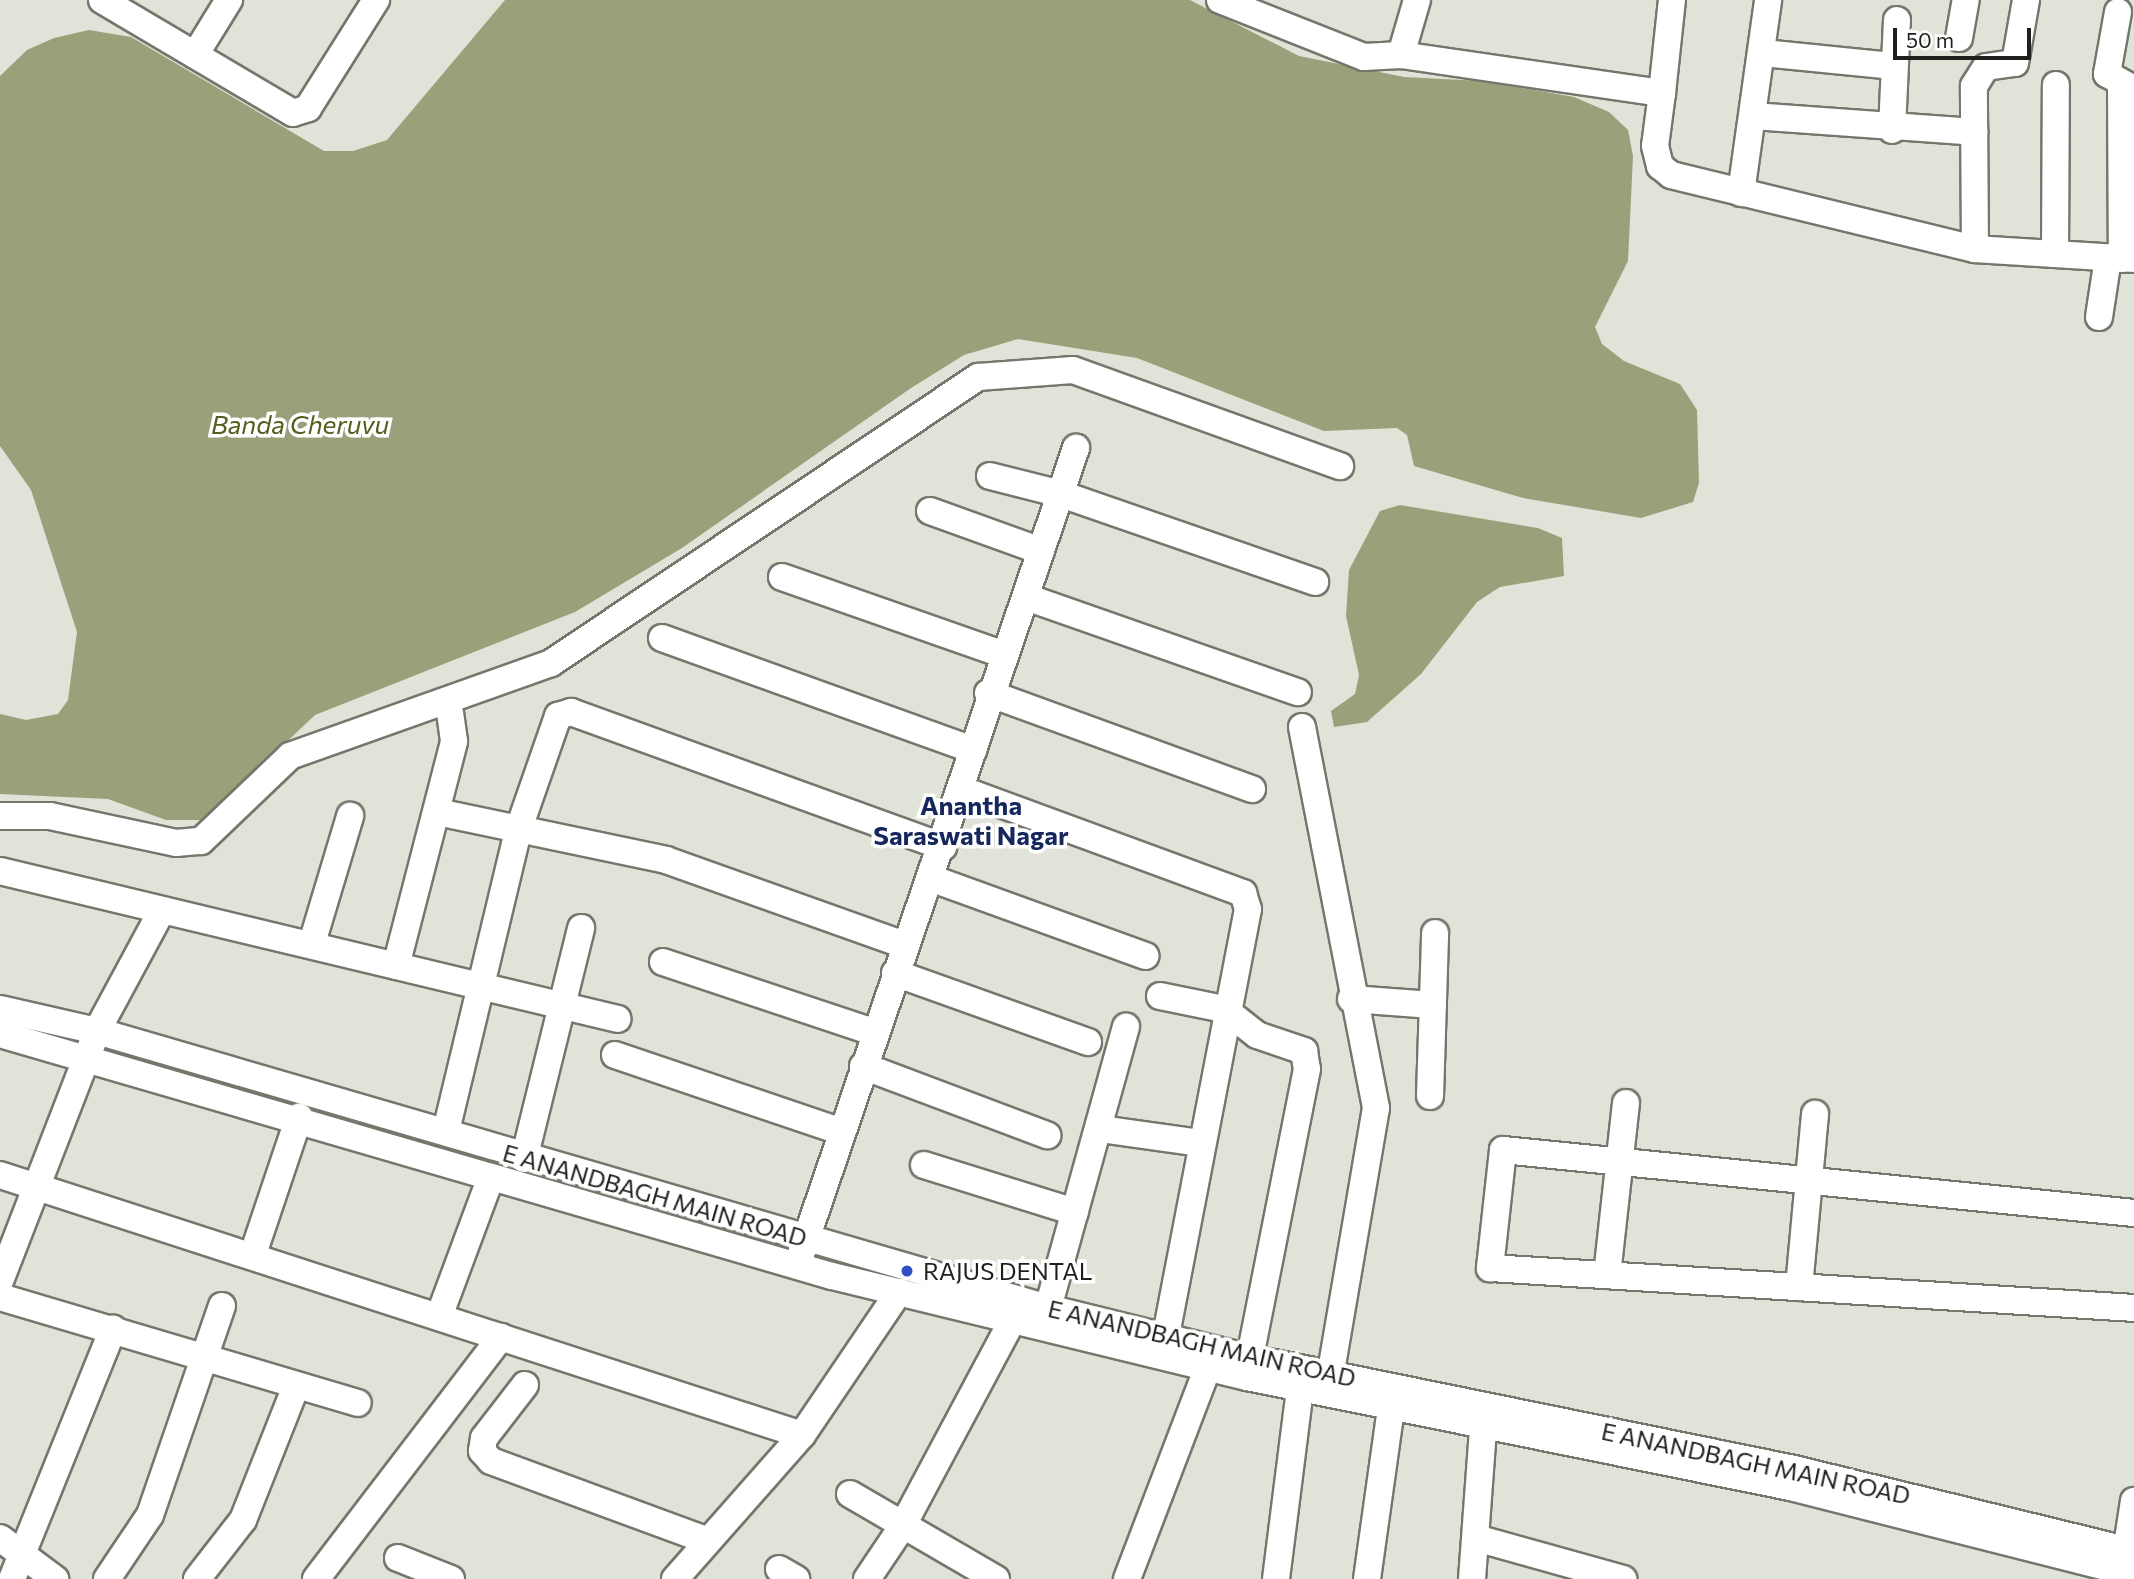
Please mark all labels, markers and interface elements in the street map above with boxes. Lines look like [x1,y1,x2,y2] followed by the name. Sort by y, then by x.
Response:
[1896,14,2034,58] scale bar
[1906,27,1954,52] text: 50 m
[211,408,389,440] water label: Banda Cheruvu
[873,789,1069,850] district label: Anantha Saraswati Nagar
[500,1138,810,1252] street label: E ANANDBAGH MAIN ROAD
[923,1257,1092,1285] place label: RAJUS DENTAL
[897,1261,917,1281] marker: RAJUS DENTAL
[1045,1294,1359,1392] street label: E ANANDBAGH MAIN ROAD
[1599,1416,1913,1510] street label: E ANANDBAGH MAIN ROAD

